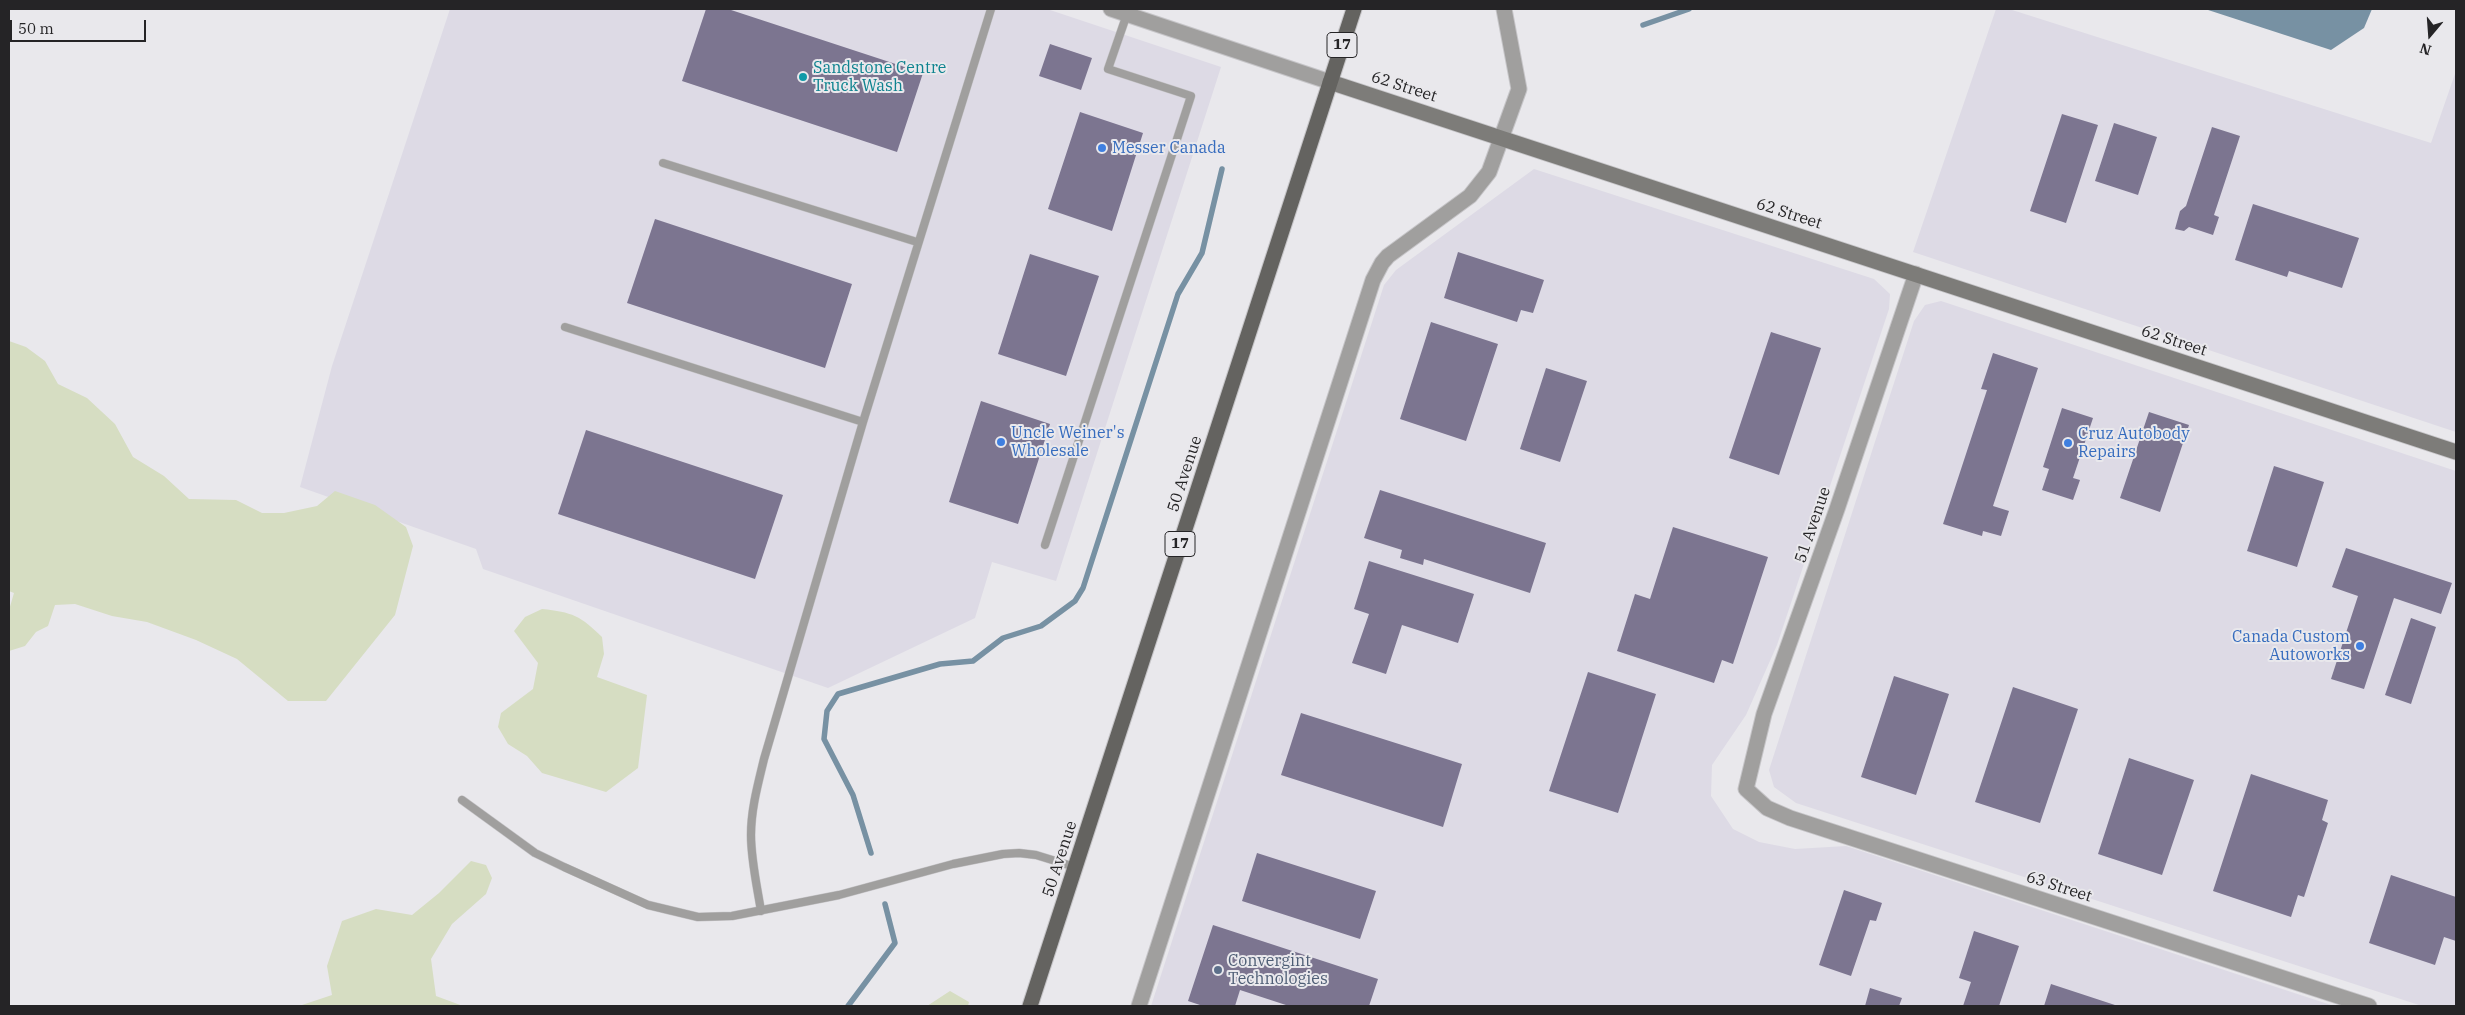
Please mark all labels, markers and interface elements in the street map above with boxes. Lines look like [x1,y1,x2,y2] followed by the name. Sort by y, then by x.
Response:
[12,10,149,42] scale bar
[2405,10,2455,60] north arrow
[18,19,54,38] text: 50 m
[1327,32,1357,58] road number: 17
[2417,39,2433,60] text: N
[813,58,946,96] place label: Sandstone Centre Truck Wash
[1369,67,1439,107] street label: 62 Street
[797,71,809,83] marker: Sandstone Centre Truck Wash
[1112,138,1226,158] place label: Messer Canada
[1096,142,1108,154] marker: Messer Canada
[1754,194,1824,234] street label: 62 Street
[2139,321,2209,361] street label: 62 Street
[1011,423,1125,461] place label: Uncle Weiner's Wholesale
[2078,424,2190,462] place label: Cruz Autobody Repairs
[1164,433,1206,515] street label: 50 Avenue
[995,436,1007,448] marker: Uncle Weiner's Wholesale
[2062,437,2074,449] marker: Cruz Autobody Repairs
[1791,484,1835,566] street label: 51 Avenue
[1165,532,1195,556] road number: 17
[2232,627,2350,665] place label: Canada Custom Autoworks
[2354,640,2366,652] marker: Canada Custom Autoworks
[1039,818,1081,900] street label: 50 Avenue
[2024,867,2094,907] street label: 63 Street
[1228,951,1328,989] place label: Convergint Technologies
[1212,964,1224,976] marker: Convergint Technologies

